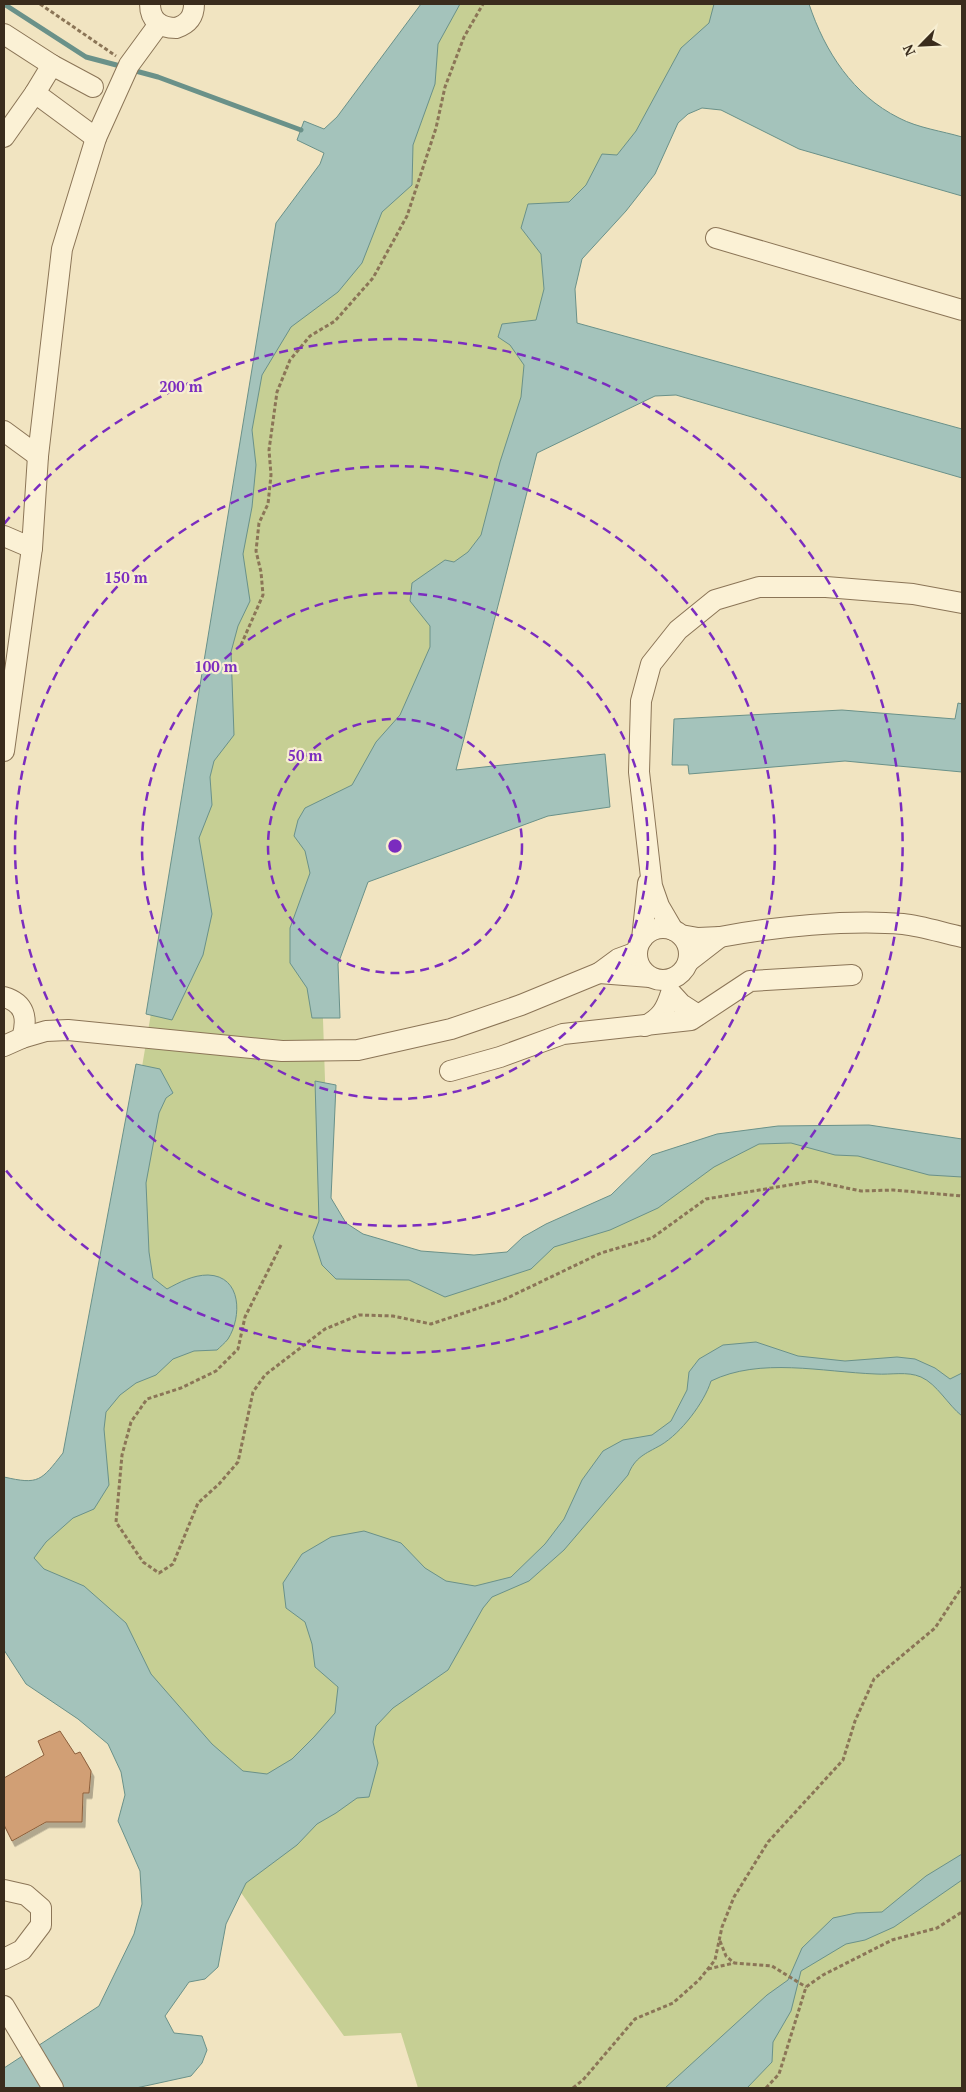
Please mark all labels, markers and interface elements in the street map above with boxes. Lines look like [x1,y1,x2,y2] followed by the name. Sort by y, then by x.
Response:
[896,20,946,70] north arrow
[898,41,920,59] text: N
[159,376,203,396] text: 200 m
[104,567,148,587] text: 150 m
[194,656,238,676] text: 100 m
[288,745,323,765] text: 50 m
[386,837,404,855] centre of rings

